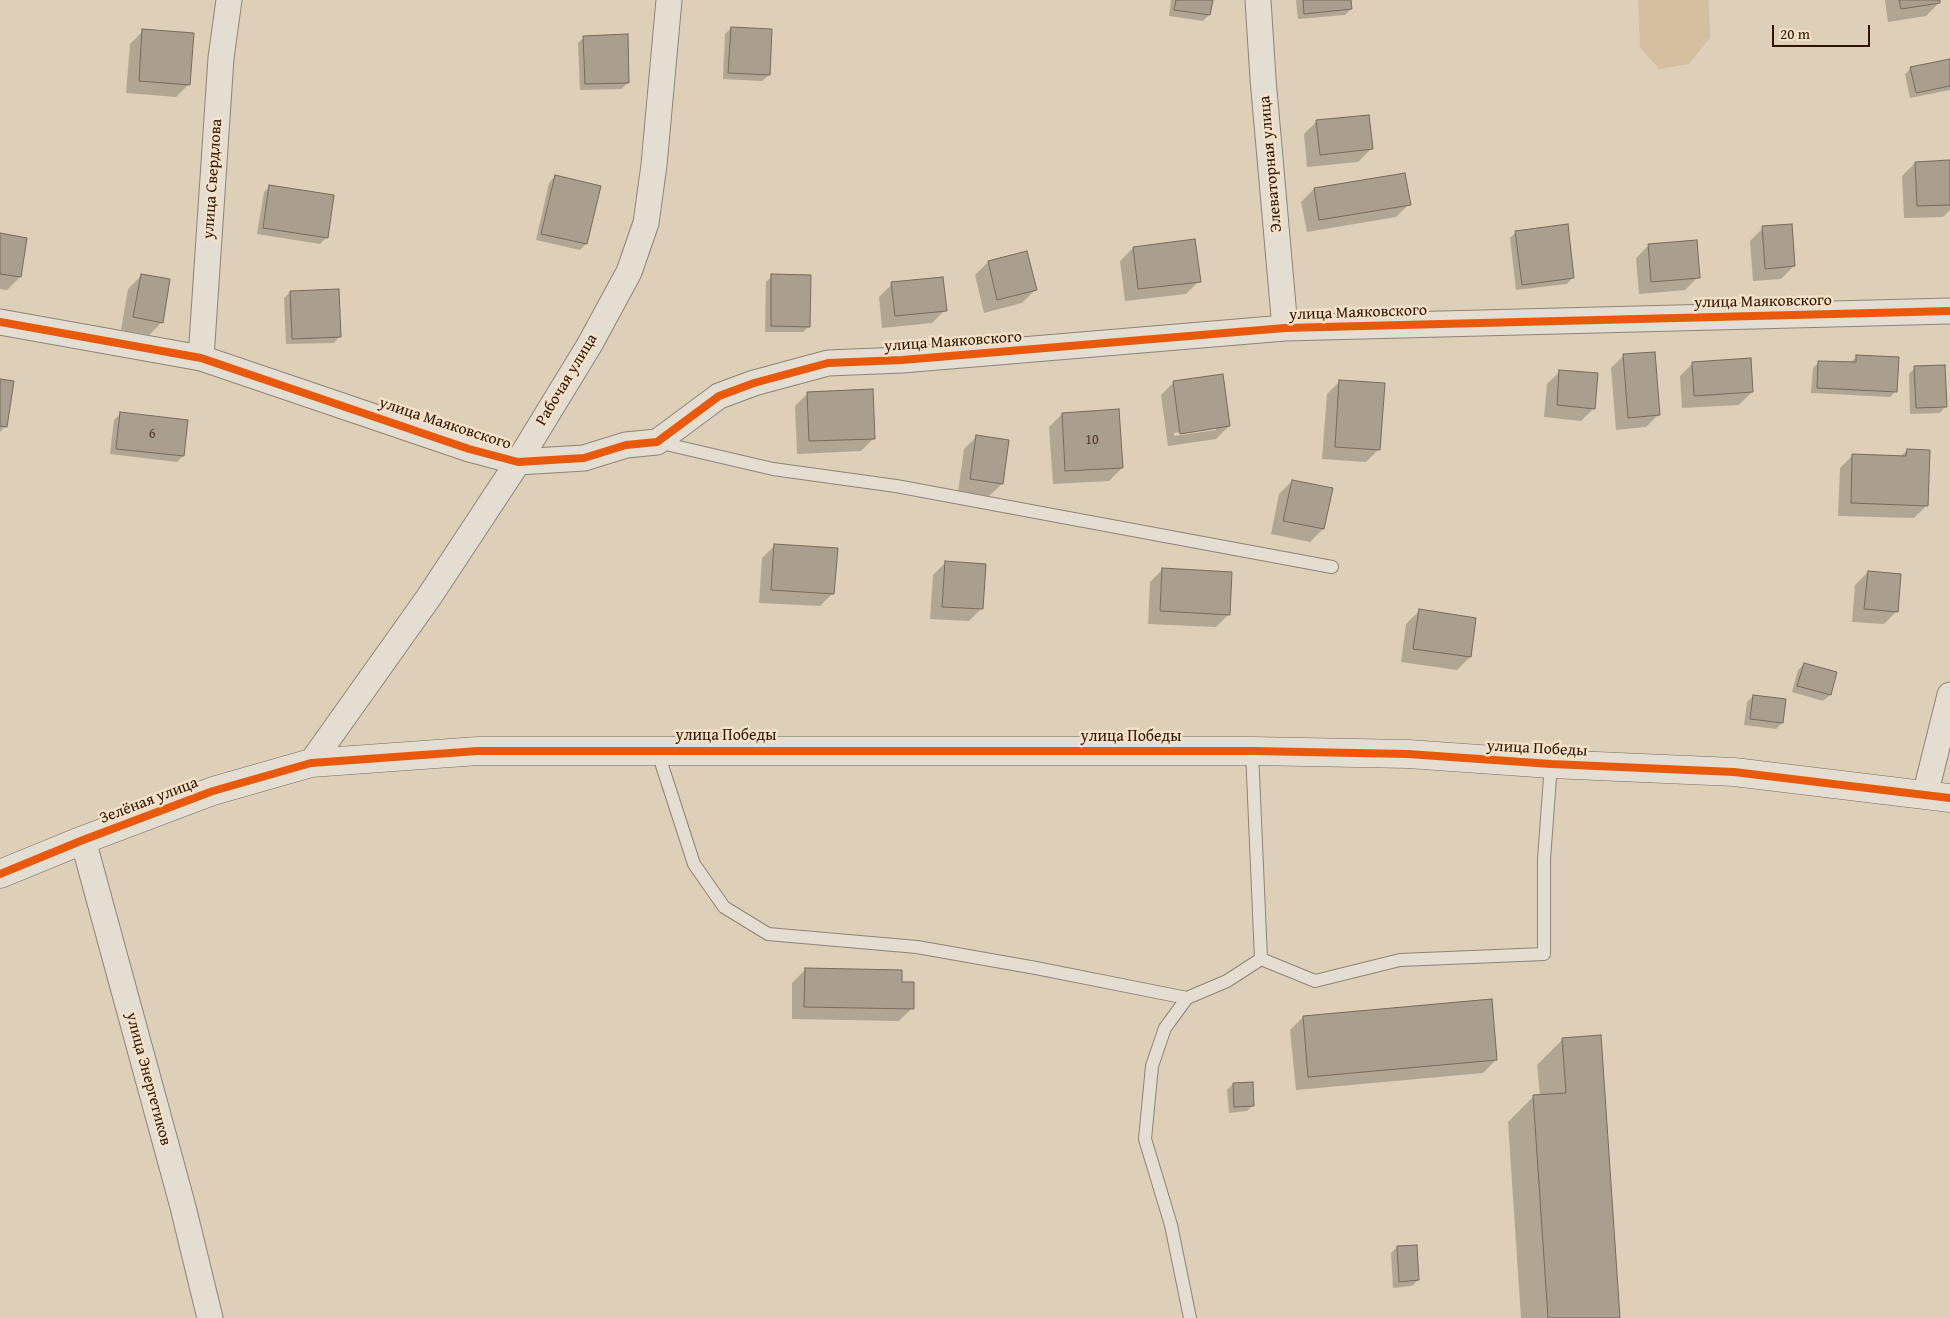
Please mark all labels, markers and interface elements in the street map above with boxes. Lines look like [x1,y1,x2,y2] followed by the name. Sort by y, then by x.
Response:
[1775,15,1872,47] scale bar
[1780,23,1810,44] text: 20 m
[1255,95,1287,233] street label: Элеваторная улица
[199,118,227,240] street label: улица Свердлова
[1694,291,1832,313] street label: улица Маяковского
[1289,301,1427,325] street label: улица Маяковского
[884,328,1022,356] street label: улица Маяковского
[532,331,602,429] street label: Рабочая улица
[376,394,514,454] street label: улица Маяковского
[149,426,155,442] house number: 6
[1085,432,1099,448] house number: 10
[676,726,776,746] street label: улица Победы
[1081,727,1181,747] street label: улица Победы
[1486,737,1588,761] street label: улица Победы
[97,773,201,829] street label: Зелёная улица
[121,1010,175,1148] street label: улица Энергетиков

